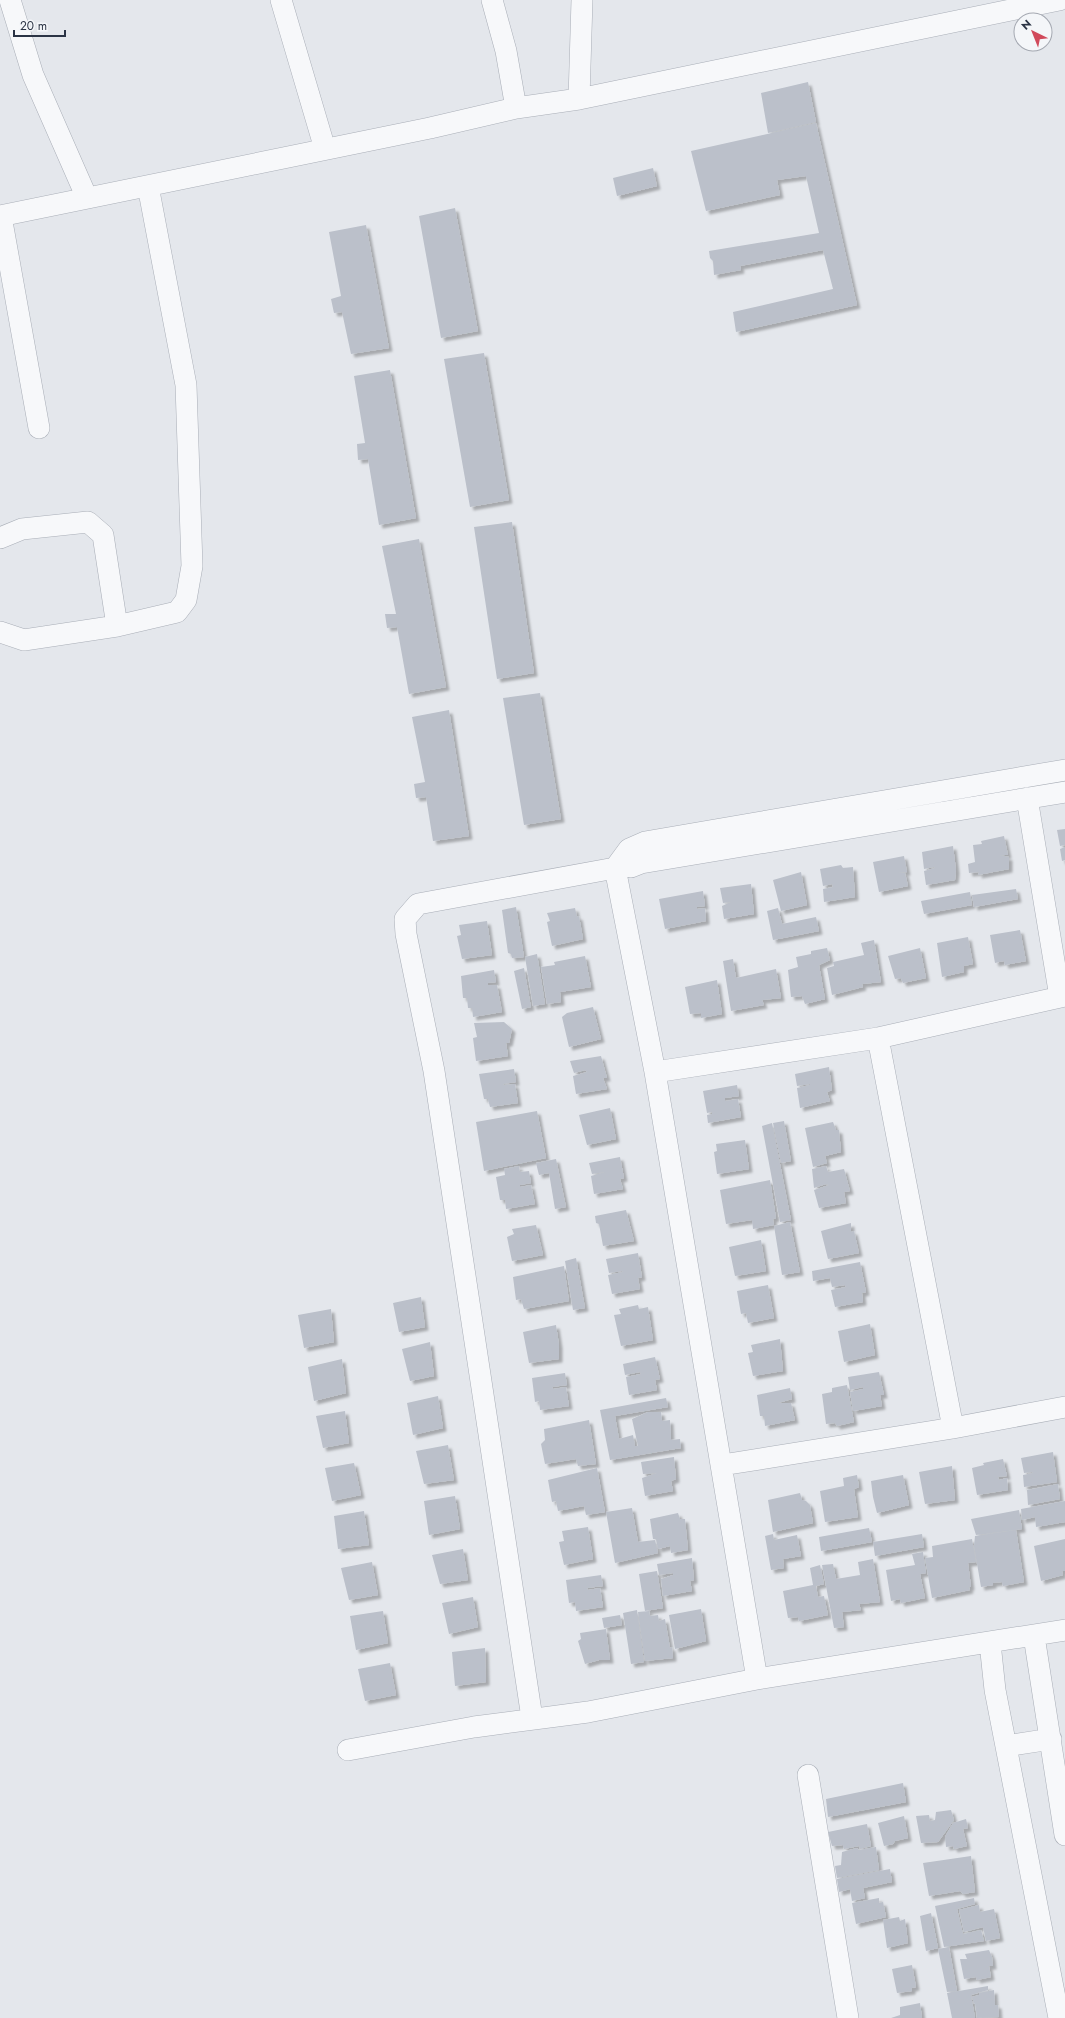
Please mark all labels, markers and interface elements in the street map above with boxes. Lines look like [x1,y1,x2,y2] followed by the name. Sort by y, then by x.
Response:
[14,12,65,38] scale bar
[1013,12,1053,52] north arrow
[1018,16,1035,34] text: N
[20,17,47,35] text: 20 m

